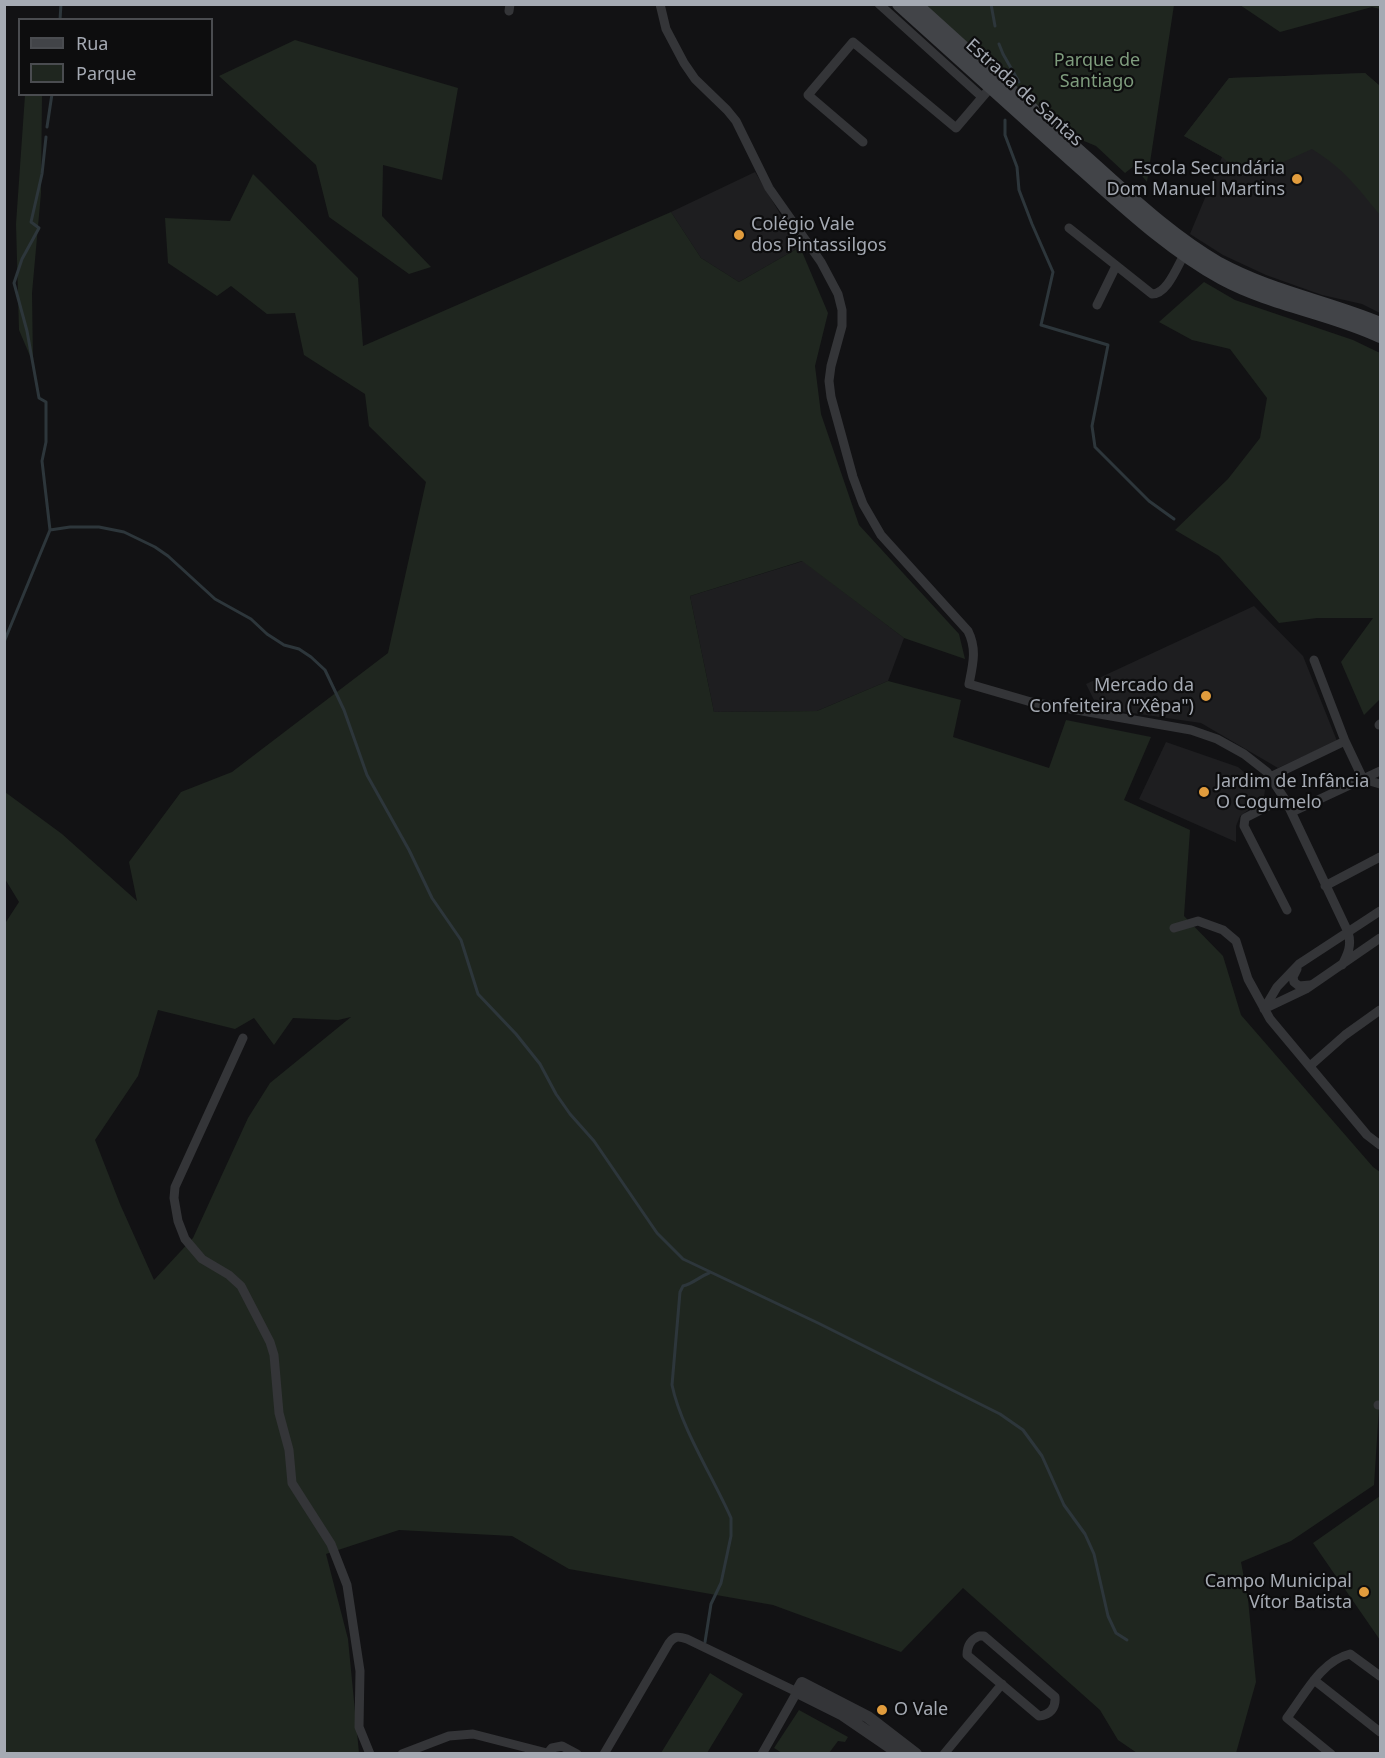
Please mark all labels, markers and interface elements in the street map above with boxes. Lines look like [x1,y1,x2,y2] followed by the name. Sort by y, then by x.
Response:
[18,18,213,96] legend
[76,31,108,55] text: Rua
[961,35,1087,151] street label: Estrada de Santas
[1054,50,1140,92] park label: Parque de Santiago
[76,61,136,85] text: Parque
[1107,158,1285,201] place label: Escola Secundária Dom Manuel Martins
[1290,172,1304,186] marker: Escola Secundária Dom Manuel Martins
[751,214,887,256] place label: Colégio Vale dos Pintassilgos
[732,228,746,242] marker: Colégio Vale dos Pintassilgos
[1029,675,1194,718] place label: Mercado da Confeiteira ("Xêpa")
[1199,689,1213,703] marker: Mercado da Confeiteira ("Xêpa")
[1216,771,1369,814] place label: Jardim de Infância O Cogumelo
[1197,785,1211,799] marker: Jardim de Infância O Cogumelo
[1205,1571,1352,1614] place label: Campo Municipal Vítor Batista
[1357,1585,1371,1599] marker: Campo Municipal Vítor Batista
[894,1699,948,1721] place label: O Vale
[875,1703,889,1717] marker: O Vale

